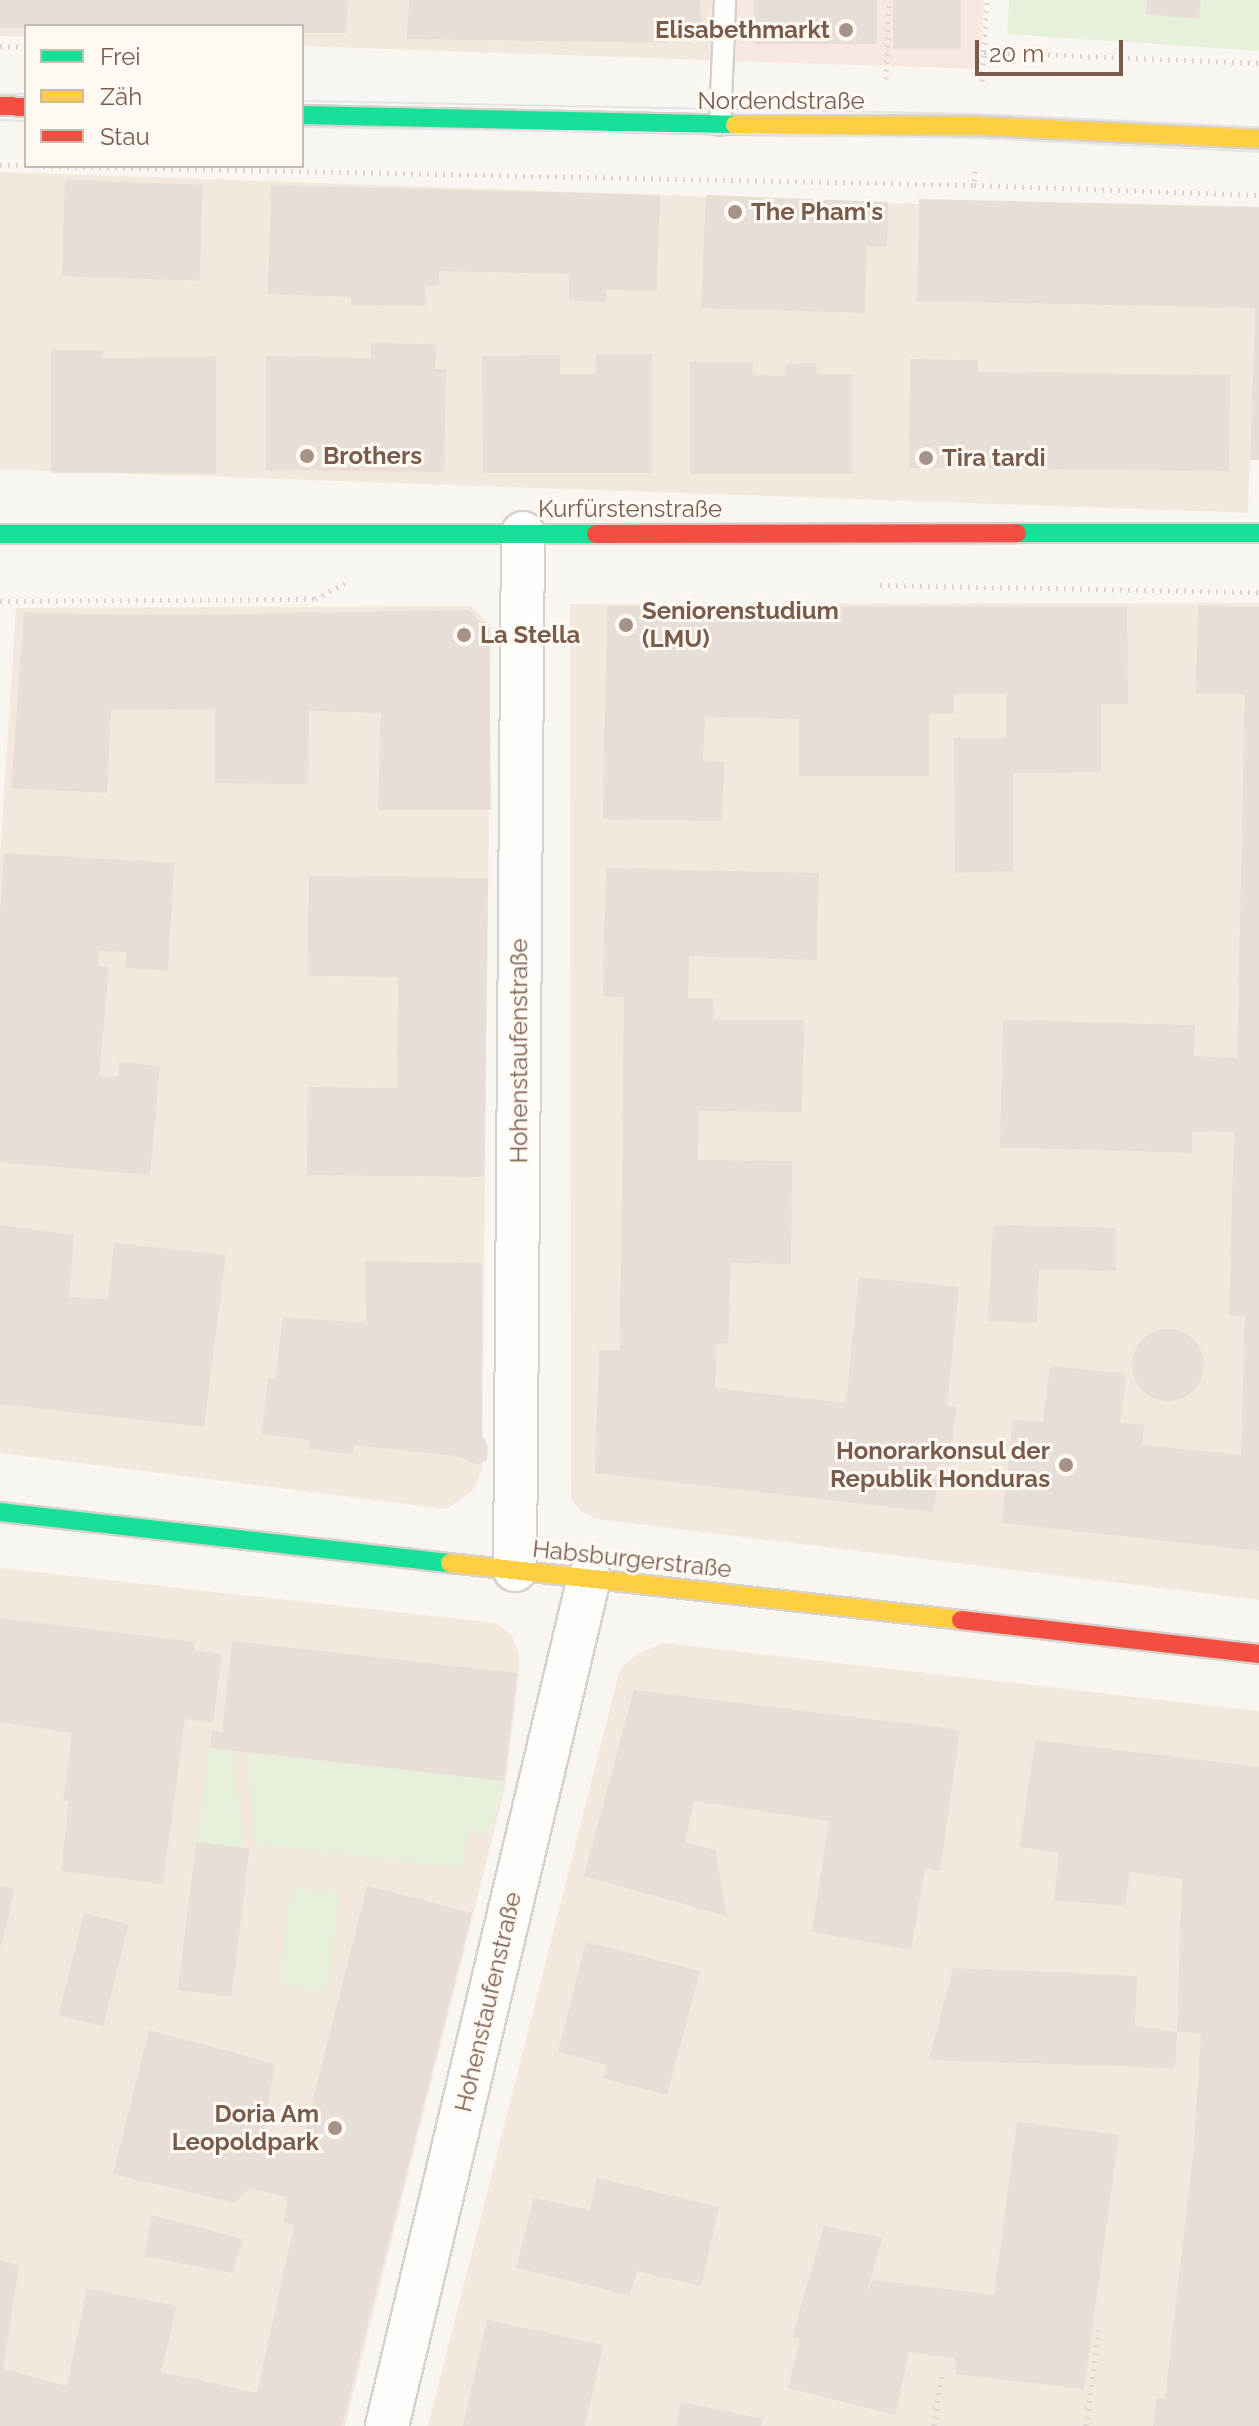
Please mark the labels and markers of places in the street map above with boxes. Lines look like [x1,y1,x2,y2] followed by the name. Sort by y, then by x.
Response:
[655,16,830,44] place label: Elisabethmarkt
[837,21,855,39] marker: Elisabethmarkt
[751,198,883,226] place label: The Pham's
[726,203,744,221] marker: The Pham's
[323,442,422,470] place label: Brothers
[942,444,1045,472] place label: Tira tardi
[298,447,316,465] marker: Brothers
[917,449,935,467] marker: Tira tardi
[642,597,839,653] place label: Seniorenstudium (LMU)
[617,616,635,634] marker: Seniorenstudium (LMU)
[480,621,580,649] place label: La Stella
[455,626,473,644] marker: La Stella
[830,1437,1050,1493] place label: Honorarkonsul der Republik Honduras
[1057,1456,1075,1474] marker: Honorarkonsul der Republik Honduras
[172,2100,319,2156] place label: Doria Am Leopoldpark
[326,2119,344,2137] marker: Doria Am Leopoldpark

